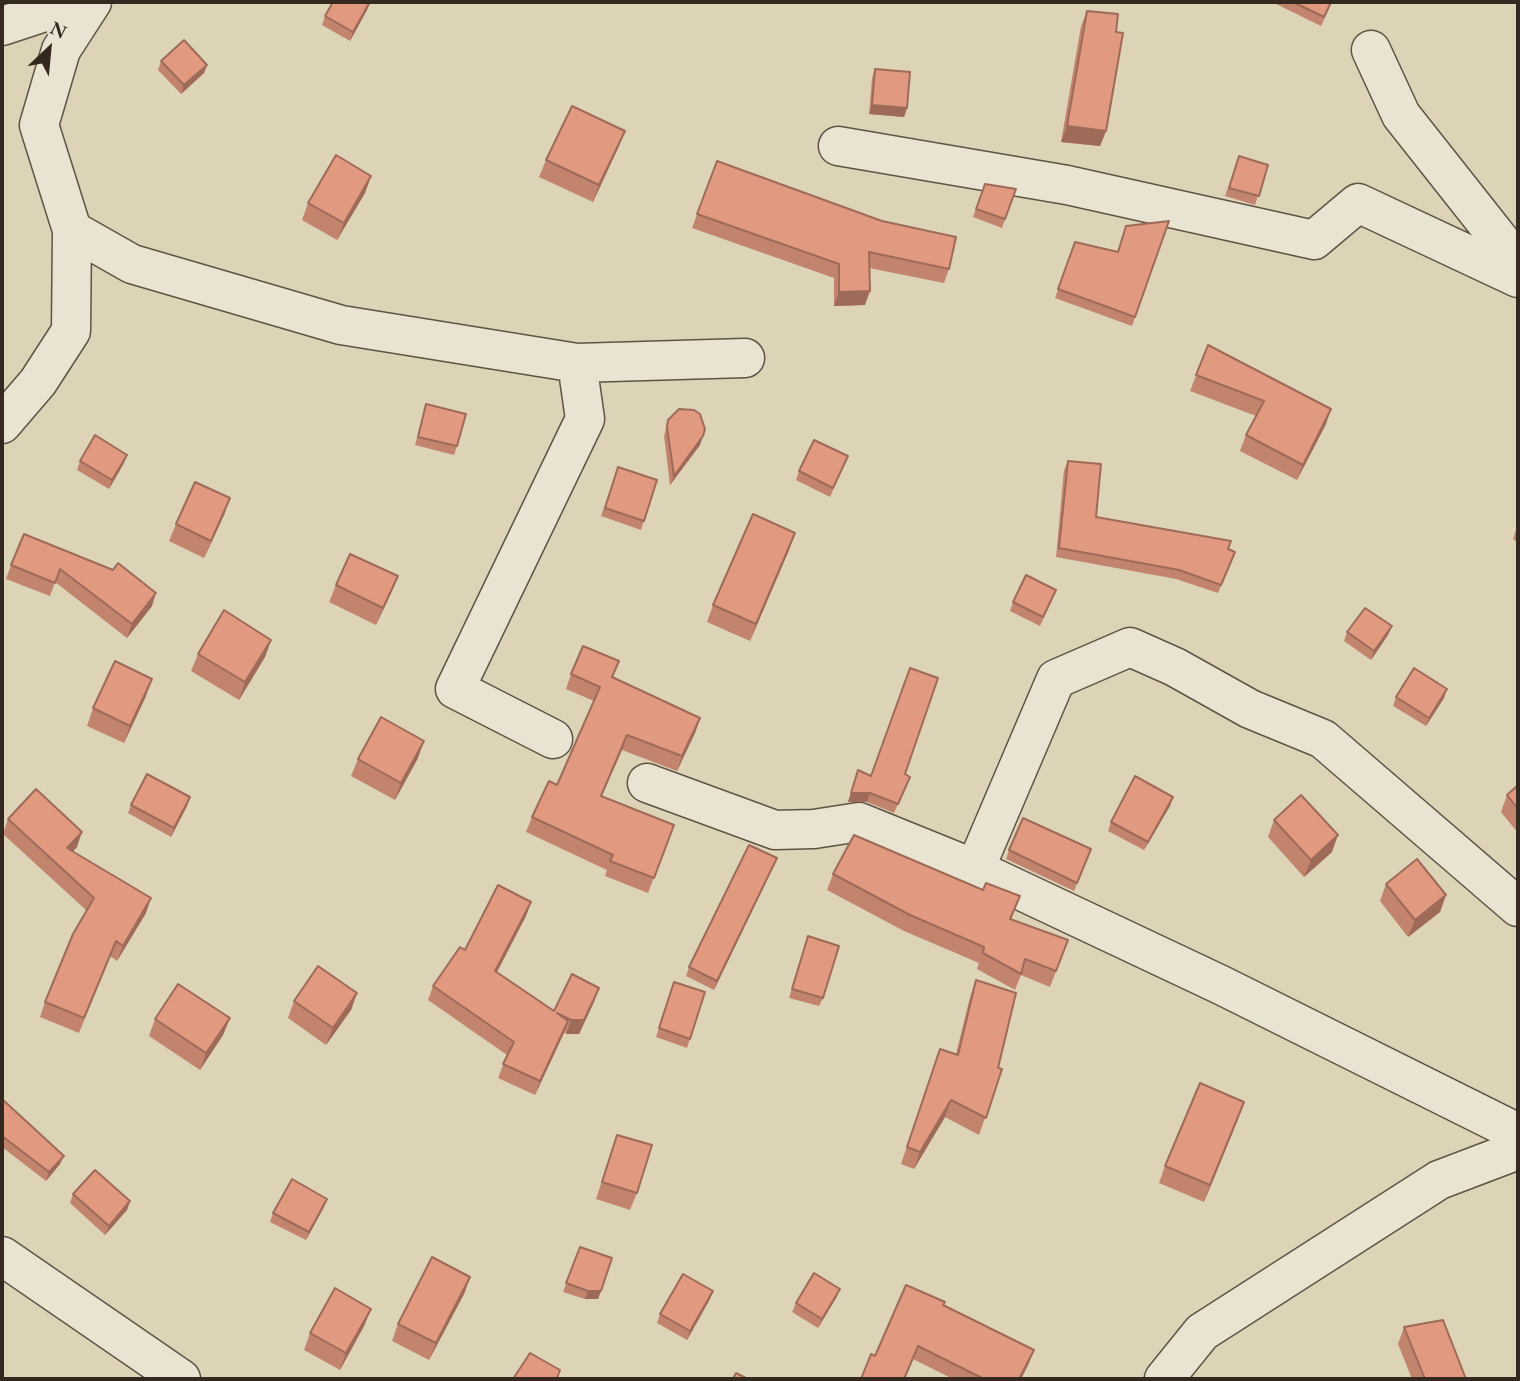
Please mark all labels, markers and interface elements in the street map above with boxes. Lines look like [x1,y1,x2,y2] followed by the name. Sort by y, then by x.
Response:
[14,14,84,84] north arrow
[46,15,71,44] text: N

